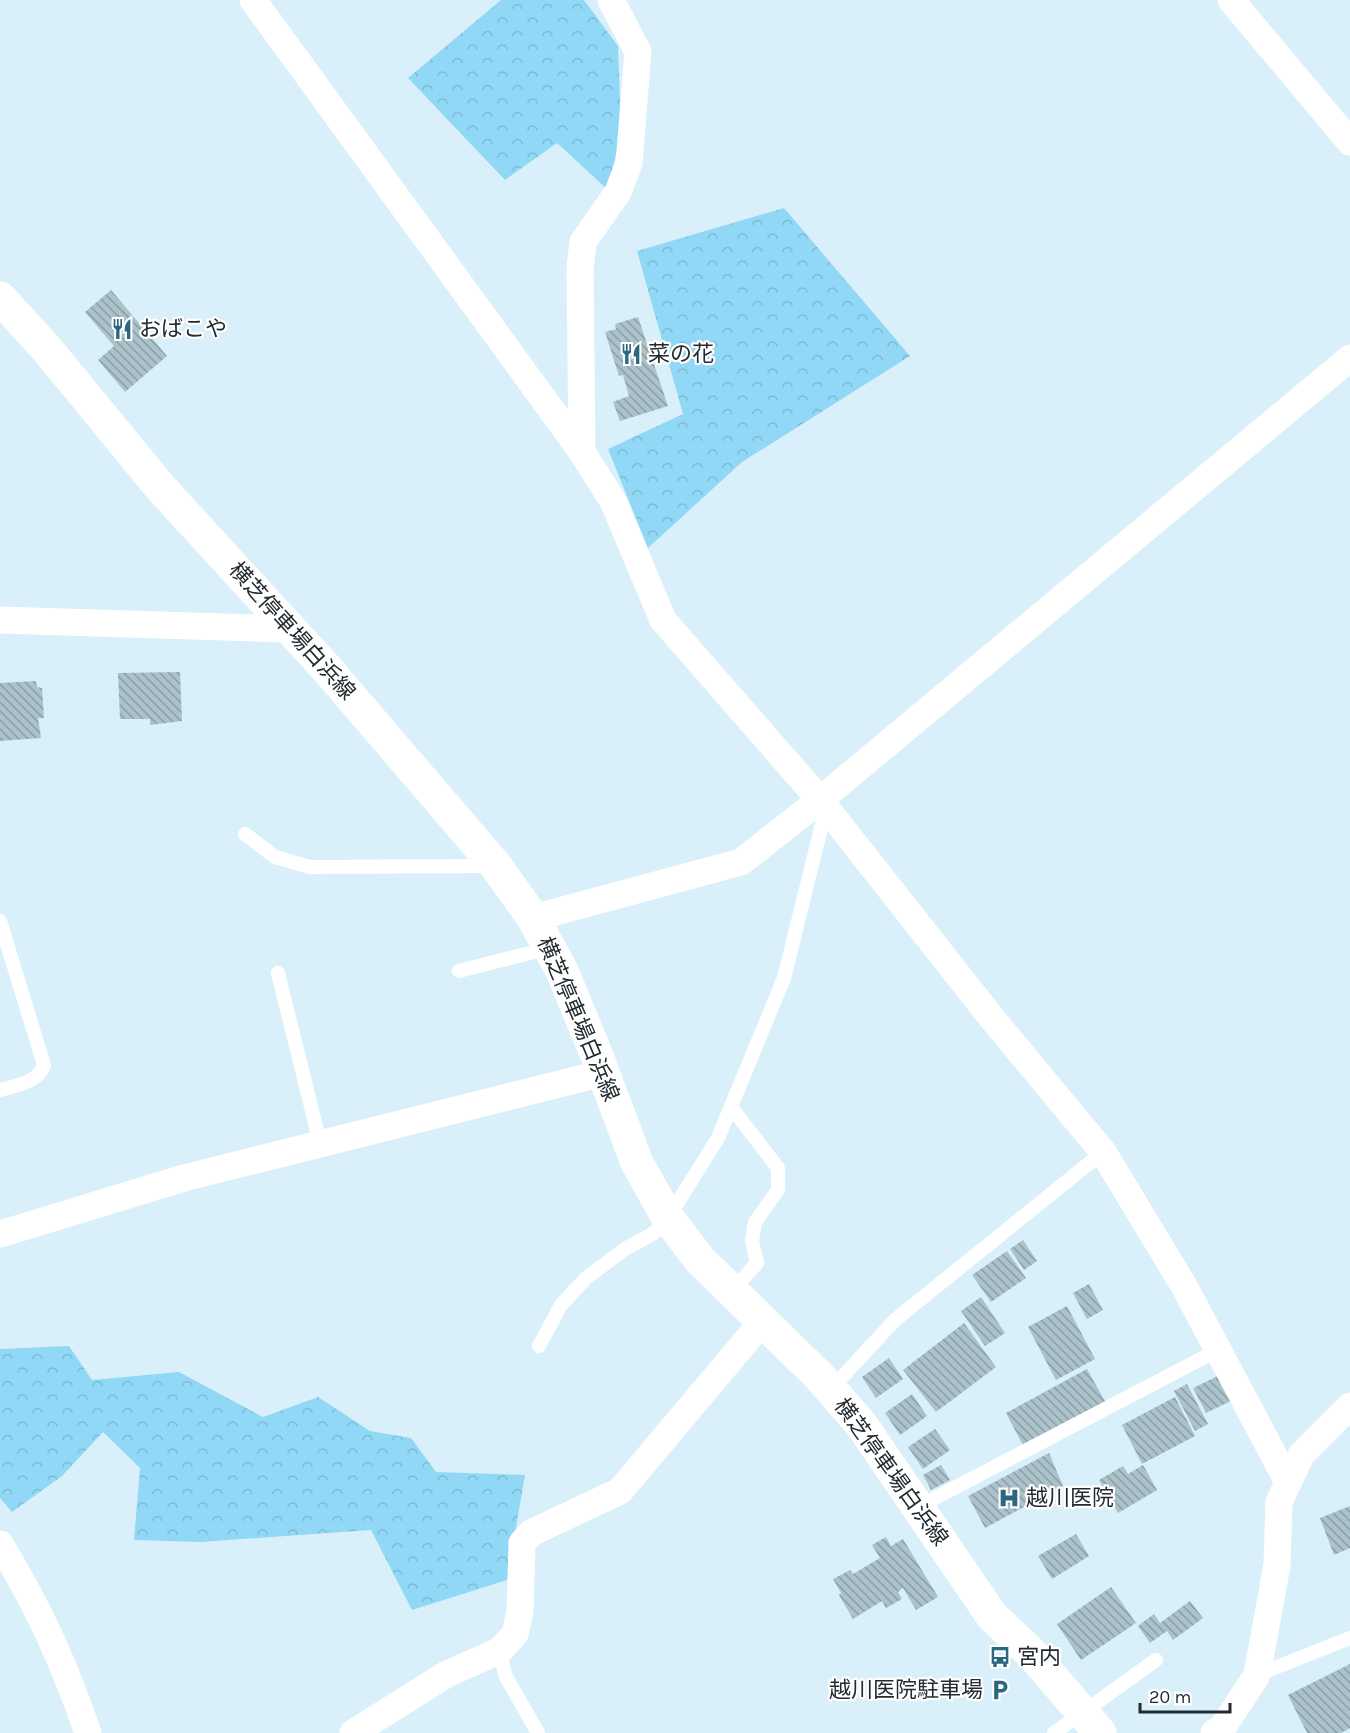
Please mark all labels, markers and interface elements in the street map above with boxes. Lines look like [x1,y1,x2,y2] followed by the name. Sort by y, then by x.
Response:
[139,316,227,342] place label: おばこや
[110,317,134,341] restaurant icon: おばこや
[648,341,714,367] place label: 菜の花
[619,342,643,366] restaurant icon: 菜の花
[223,557,361,705] street label: 横芝停車場白浜線
[532,933,624,1105] street label: 横芝停車場白浜線
[829,1393,953,1551] street label: 横芝停車場白浜線
[1026,1485,1114,1511] place label: 越川医院
[997,1486,1021,1510] hospital icon: 越川医院
[1017,1644,1061,1670] place label: 宮内
[988,1645,1012,1669] bus stop icon: 宮内
[1140,1676,1230,1714] scale bar
[829,1677,983,1703] place label: 越川医院駐車場
[988,1678,1012,1702] parking icon: 越川医院駐車場
[1149,1686,1191,1708] text: 20 m

